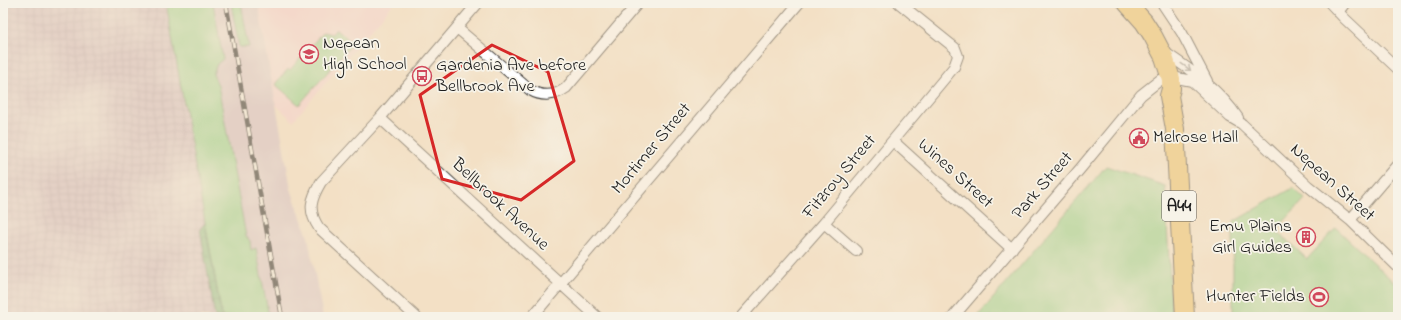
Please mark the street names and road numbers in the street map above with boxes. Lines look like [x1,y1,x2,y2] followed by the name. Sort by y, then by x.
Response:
[606,97,698,201] street label: Mortimer Street
[796,129,883,226] street label: Fitzroy Street
[911,133,999,215] street label: Wines Street
[1284,138,1380,228] street label: Nepean Street
[1006,146,1080,226] street label: Park Street
[444,152,556,258] street label: Bellbrook Avenue
[1162,191,1196,221] road number: A44

